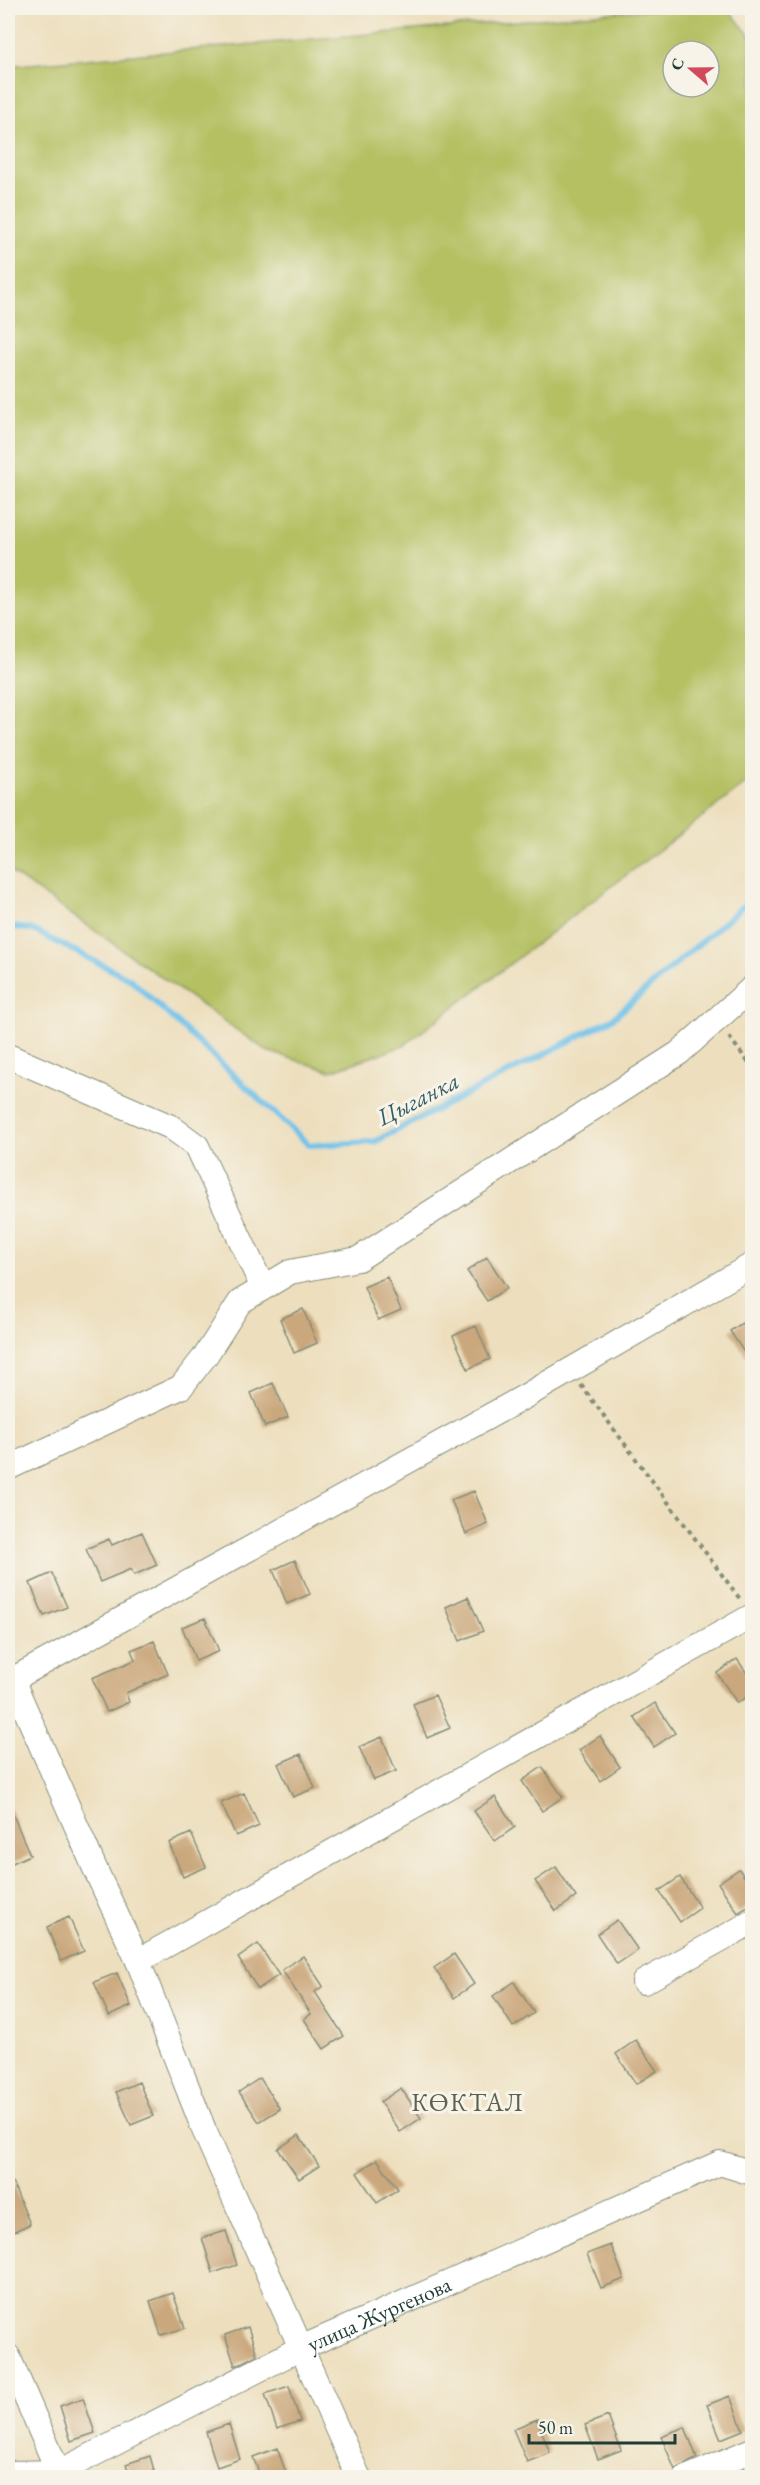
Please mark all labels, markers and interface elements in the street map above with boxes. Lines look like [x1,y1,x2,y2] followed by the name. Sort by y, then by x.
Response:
[661,39,721,99] north arrow
[666,55,689,73] text: С
[371,1065,464,1133] water label: Цыганка
[411,2085,525,2119] district label: КӨКТАЛ
[303,2270,456,2359] street label: улица Жургенова
[529,2407,674,2445] scale bar
[538,2416,573,2439] text: 50 m

